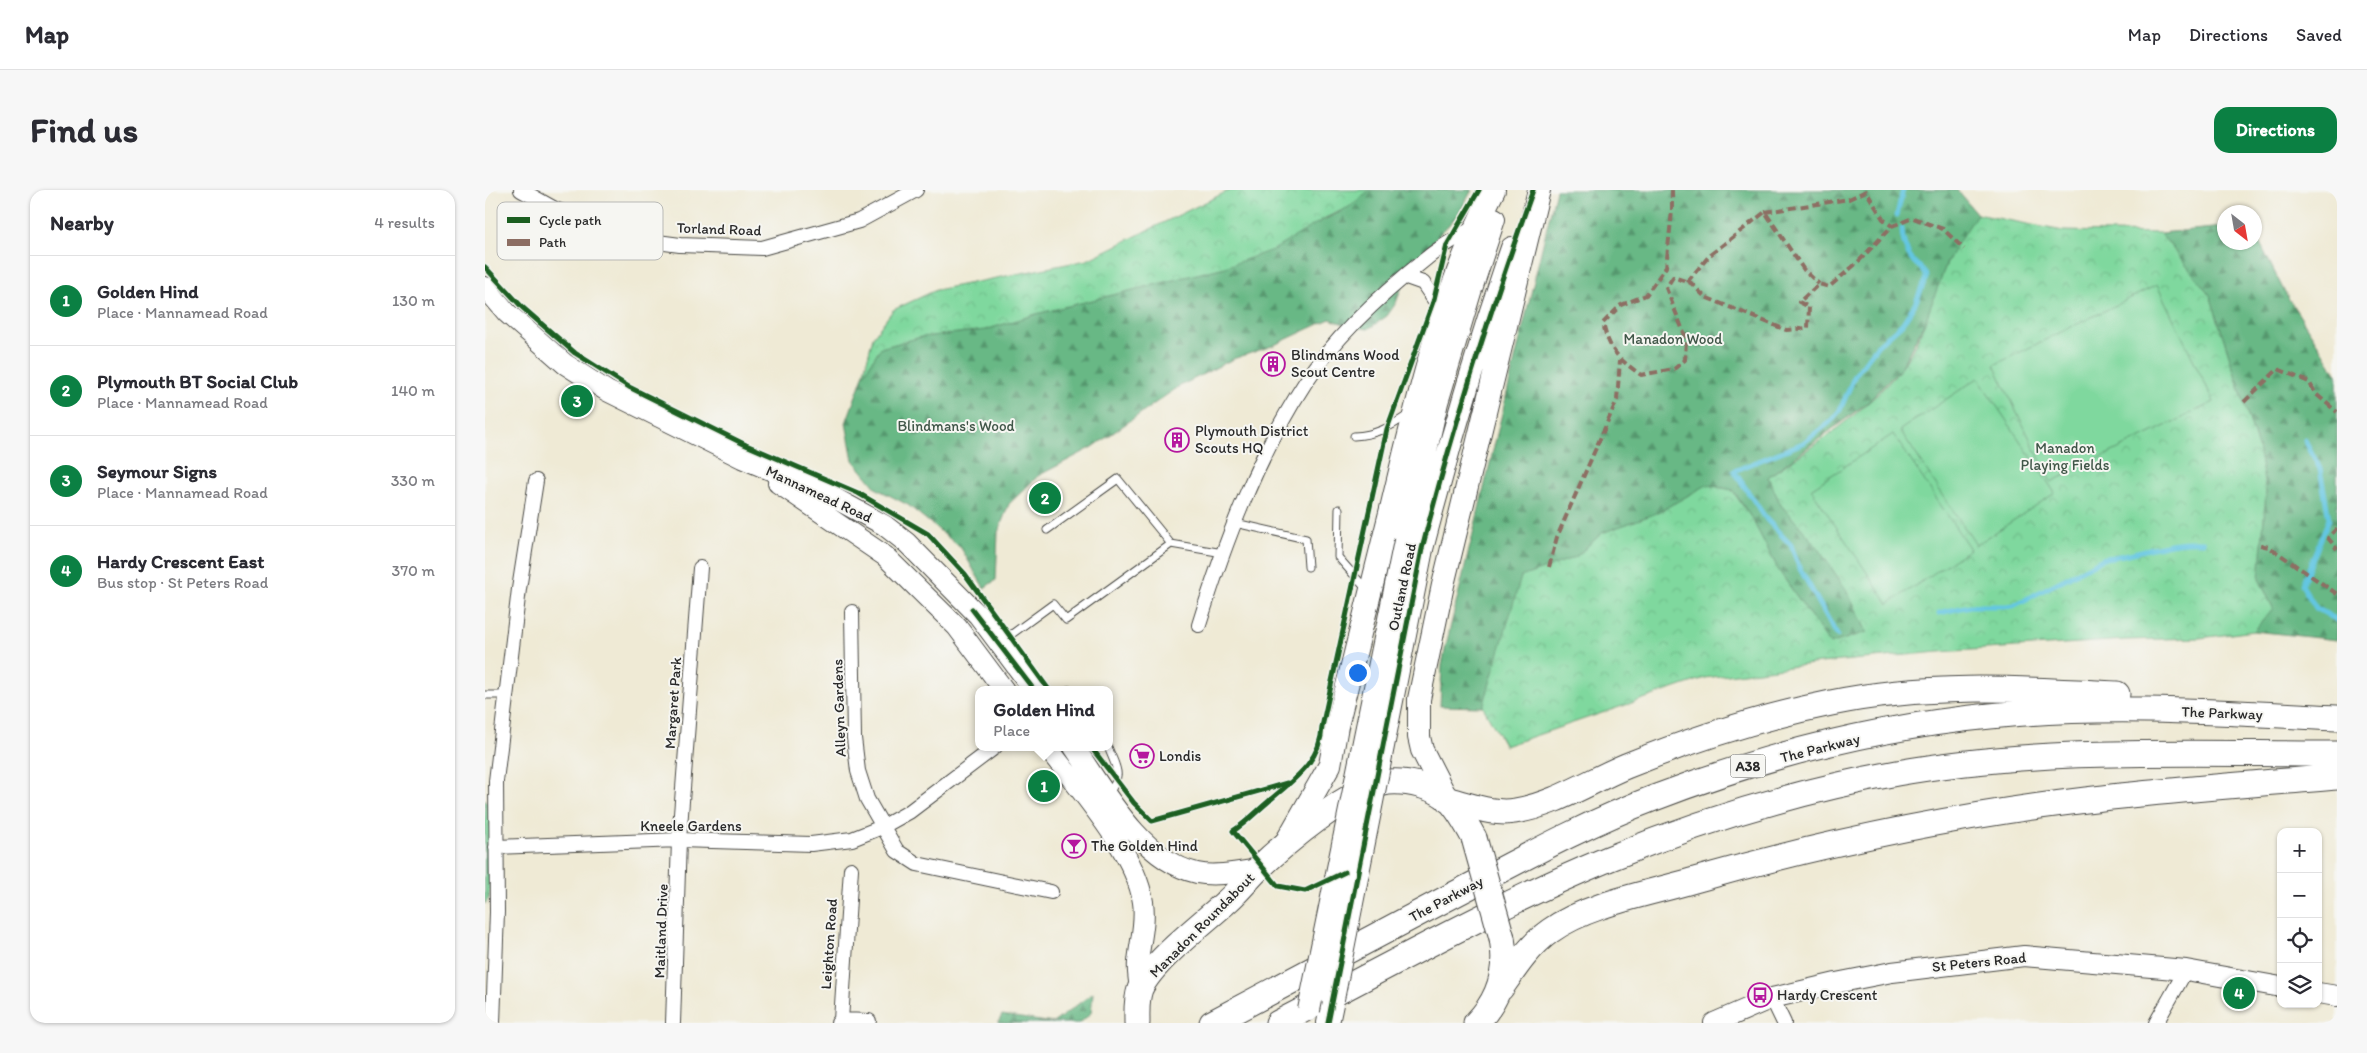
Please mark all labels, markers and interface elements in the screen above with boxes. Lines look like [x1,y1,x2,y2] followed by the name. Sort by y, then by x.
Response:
[25,20,69,49] text: Map
[2128,24,2161,46] text: Map
[2189,24,2268,46] text: Directions
[2296,24,2342,46] text: Saved
[2214,107,2337,153] button: Directions
[30,109,138,151] text: Find us
[497,202,663,260] legend
[2217,205,2262,250] north arrow
[50,210,114,235] text: Nearby
[539,212,602,229] text: Cycle path
[374,213,435,232] text: 4 results
[676,219,762,239] street label: Torland Road
[539,234,566,251] text: Path
[97,280,198,303] text: Golden Hind
[62,291,70,310] text: 1
[392,291,435,310] text: 130 m
[97,303,268,322] text: Place · Mannamead Road
[1624,330,1723,348] park label: Manadon Wood
[1291,346,1400,381] place label: Blindmans Wood Scout Centre
[1260,351,1286,377] building icon: Blindmans Wood Scout Centre
[97,370,298,393] text: Plymouth BT Social Club
[62,381,70,400] text: 2
[391,381,435,400] text: 140 m
[561,382,593,420] pin: 3
[97,393,268,412] text: Place · Mannamead Road
[897,417,1015,435] park label: Blindmans's Wood
[1195,422,1309,457] place label: Plymouth District Scouts HQ
[1164,427,1190,453] building icon: Plymouth District Scouts HQ
[2021,439,2110,474] park label: Manadon Playing Fields
[97,460,217,483] text: Seymour Signs
[763,461,875,527] street label: Mannamead Road
[62,471,70,490] text: 3
[391,471,435,490] text: 330 m
[1029,479,1061,517] pin: 2
[97,483,268,502] text: Place · Mannamead Road
[1384,542,1420,632] street label: Outland Road
[97,550,264,573] text: Hardy Crescent East
[61,561,71,580] text: 4
[391,561,435,580] text: 370 m
[97,573,268,592] text: Bus stop · St Peters Road
[661,656,685,750] street label: Margaret Park
[828,658,850,757] street label: Alleyn Gardens
[1345,660,1371,686] your location
[975,686,1113,751] popup
[993,698,1095,721] text: Golden Hind
[2181,703,2263,723] street label: The Parkway
[993,721,1030,740] text: Place
[1778,729,1862,767] street label: The Parkway
[1129,743,1155,769] supermarket icon: Londis
[1159,747,1202,765] place label: Londis
[1731,754,1765,778] road number: A38
[1028,767,1060,805] pin: 1
[640,817,742,835] street label: Kneele Gardens
[2277,828,2322,1008] map controls
[2277,828,2322,873] button: +
[1061,833,1087,859] bar icon: The Golden Hind
[1091,837,1198,855] place label: The Golden Hind
[1146,868,1259,981] street label: Manadon Roundabout
[1406,872,1486,926] street label: The Parkway
[2277,873,2322,918] button: −
[650,883,672,979] street label: Maitland Drive
[817,898,841,990] street label: Leighton Road
[2277,918,2322,963] button: locate
[1931,948,2027,976] street label: St Peters Road
[2277,963,2322,1008] button: layers
[2223,974,2255,1012] pin: 4
[1747,982,1773,1008] bus stop icon: Hardy Crescent
[1777,986,1878,1004] place label: Hardy Crescent

